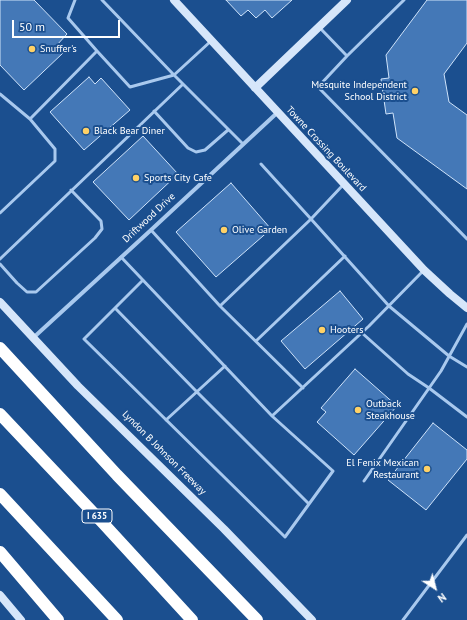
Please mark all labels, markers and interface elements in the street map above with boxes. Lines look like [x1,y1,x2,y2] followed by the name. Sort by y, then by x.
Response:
[14,12,122,38] scale bar
[19,19,45,34] text: 50 m
[40,43,77,55] place label: Snuffer's
[27,44,37,54] marker: Snuffer's
[311,79,407,102] place label: Mesquite Independent School District
[410,86,420,96] marker: Mesquite Independent School District
[283,104,369,194] street label: Towne Crossing Boulevard
[94,125,165,137] place label: Black Bear Diner
[81,126,91,136] marker: Black Bear Diner
[144,172,212,184] place label: Sports City Cafe
[131,173,141,183] marker: Sports City Cafe
[120,191,178,245] street label: Driftwood Drive
[232,224,287,236] place label: Olive Garden
[219,225,229,235] marker: Olive Garden
[330,324,363,336] place label: Hooters
[317,325,327,335] marker: Hooters
[366,398,415,422] place label: Outback Steakhouse
[353,405,363,415] marker: Outback Steakhouse
[119,408,209,498] street label: Lyndon B Johnson Freeway
[346,457,419,480] place label: El Fenix Mexican Restaurant
[422,464,432,474] marker: El Fenix Mexican Restaurant
[82,509,112,523] road number: I 635
[415,568,455,608] north arrow
[435,590,449,605] text: N

